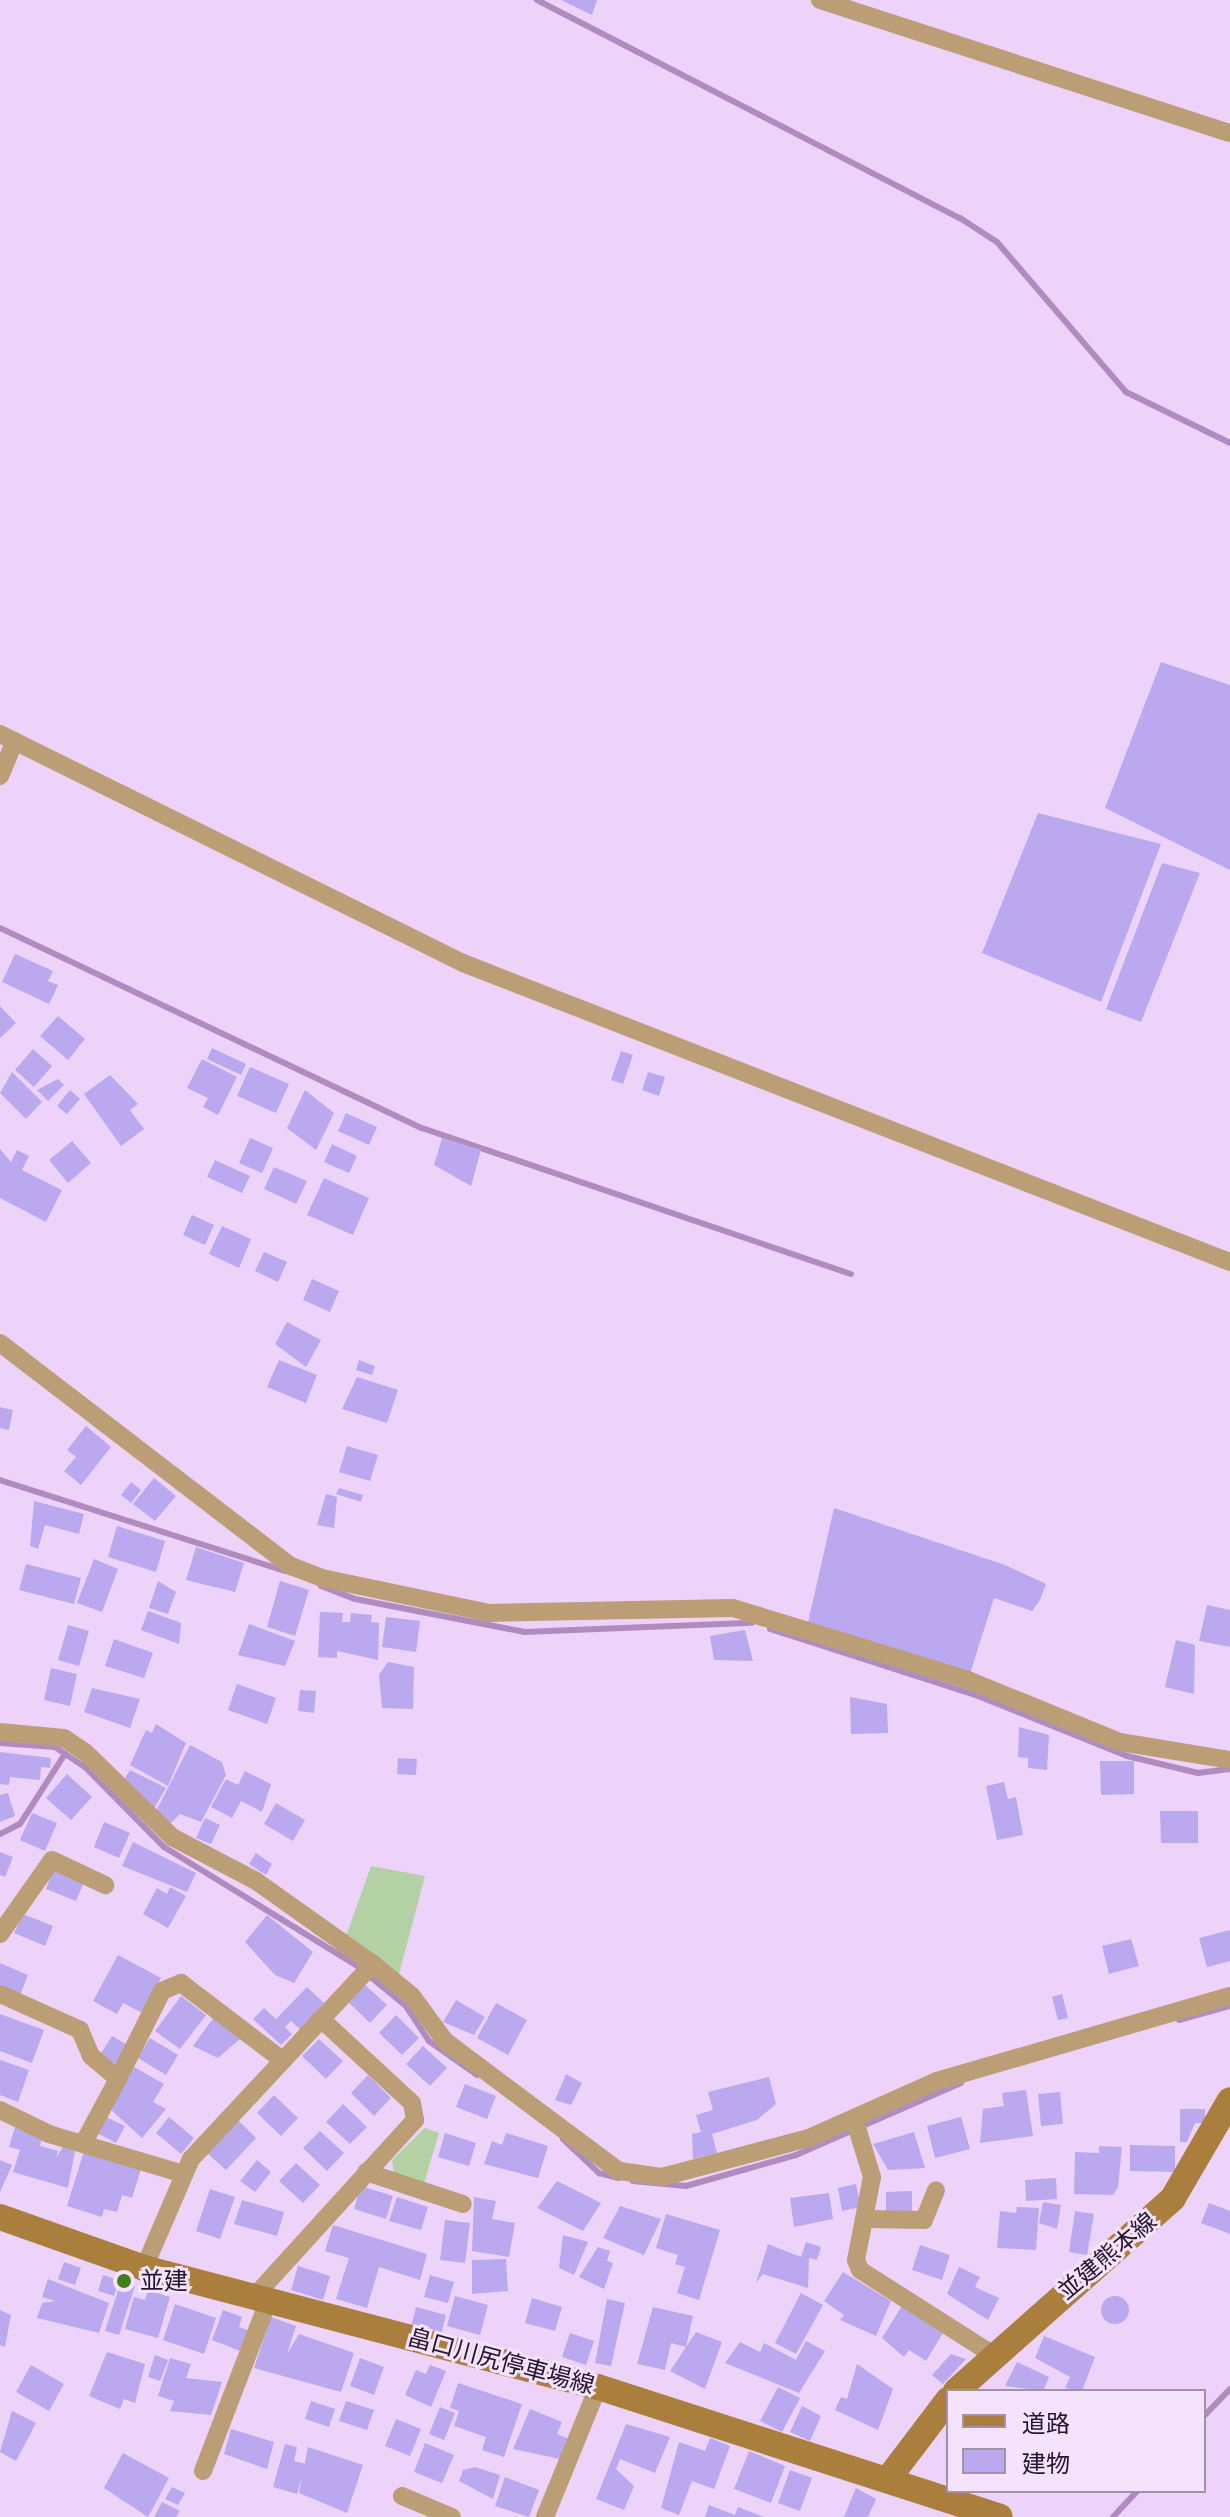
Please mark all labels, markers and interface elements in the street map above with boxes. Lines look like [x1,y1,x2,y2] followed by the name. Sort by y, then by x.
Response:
[1052,2206,1162,2306] street label: 並建熊本線
[140,2267,188,2295] place label: 並建
[115,2272,133,2290] marker: 並建
[405,2322,597,2400] street label: 畠口川尻停車場線
[946,2389,1206,2493] legend
[1022,2407,1070,2439] text: 道路
[1022,2447,1070,2479] text: 建物

